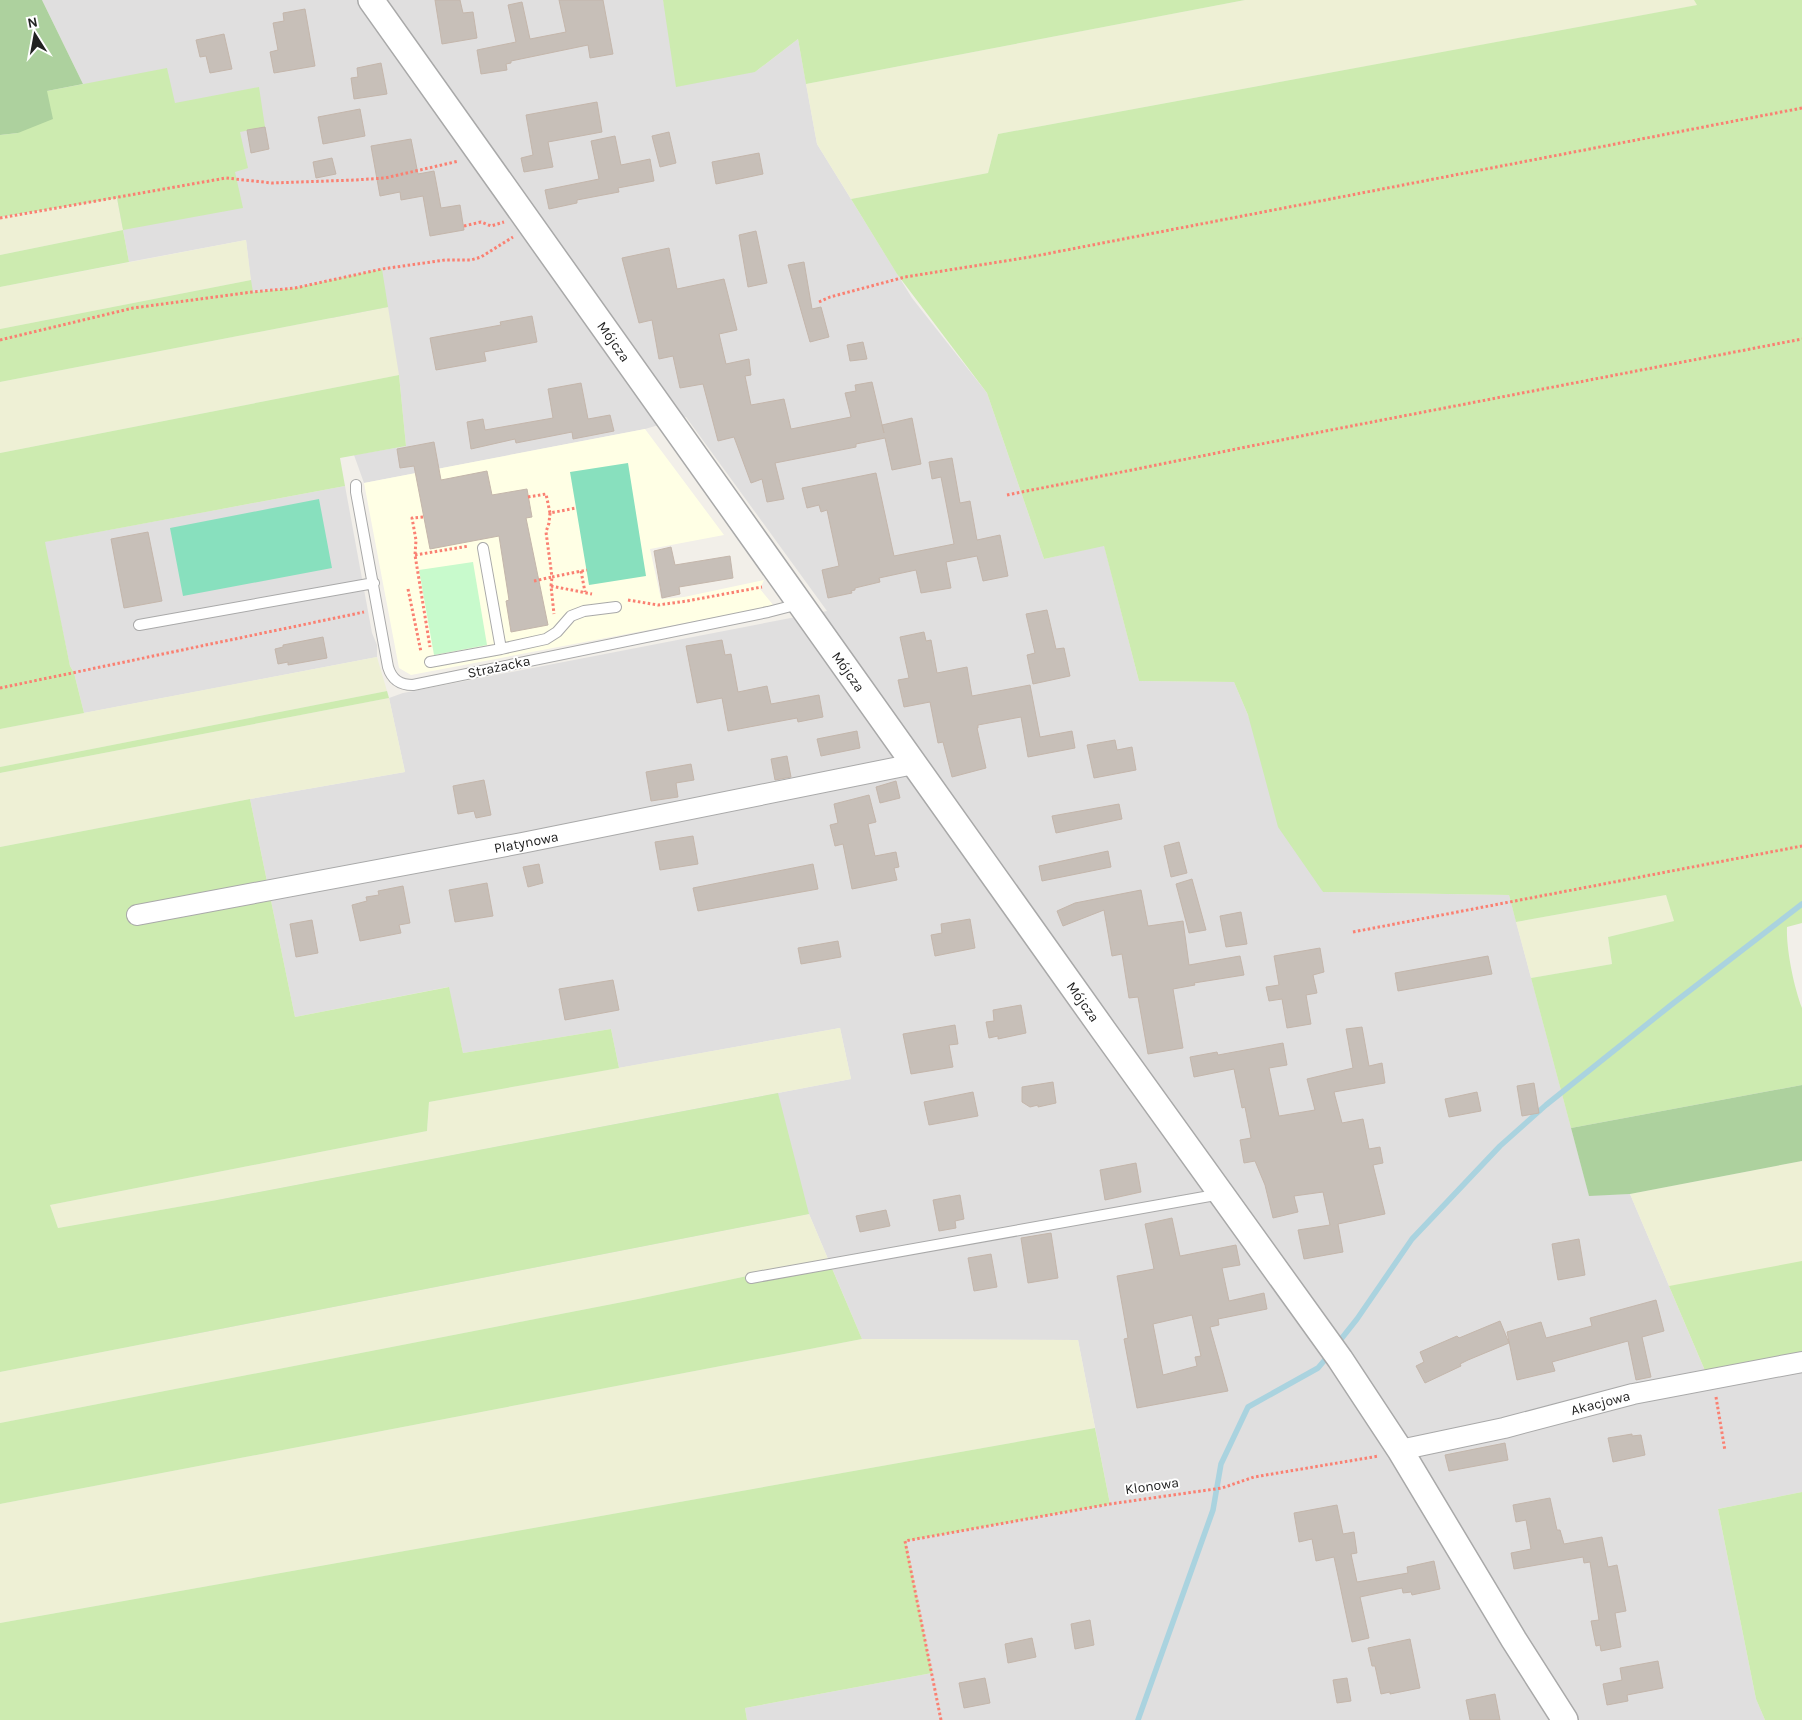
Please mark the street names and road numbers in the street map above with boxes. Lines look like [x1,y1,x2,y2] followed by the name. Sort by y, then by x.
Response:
[594,318,634,365] street label: Mójcza
[828,648,869,695] street label: Mójcza
[466,652,532,682] street label: Strażacka
[493,827,560,857] street label: Platynowa
[1063,978,1103,1025] street label: Mójcza
[1569,1387,1632,1419] street label: Akacjowa
[1124,1474,1180,1498] street label: Klonowa

